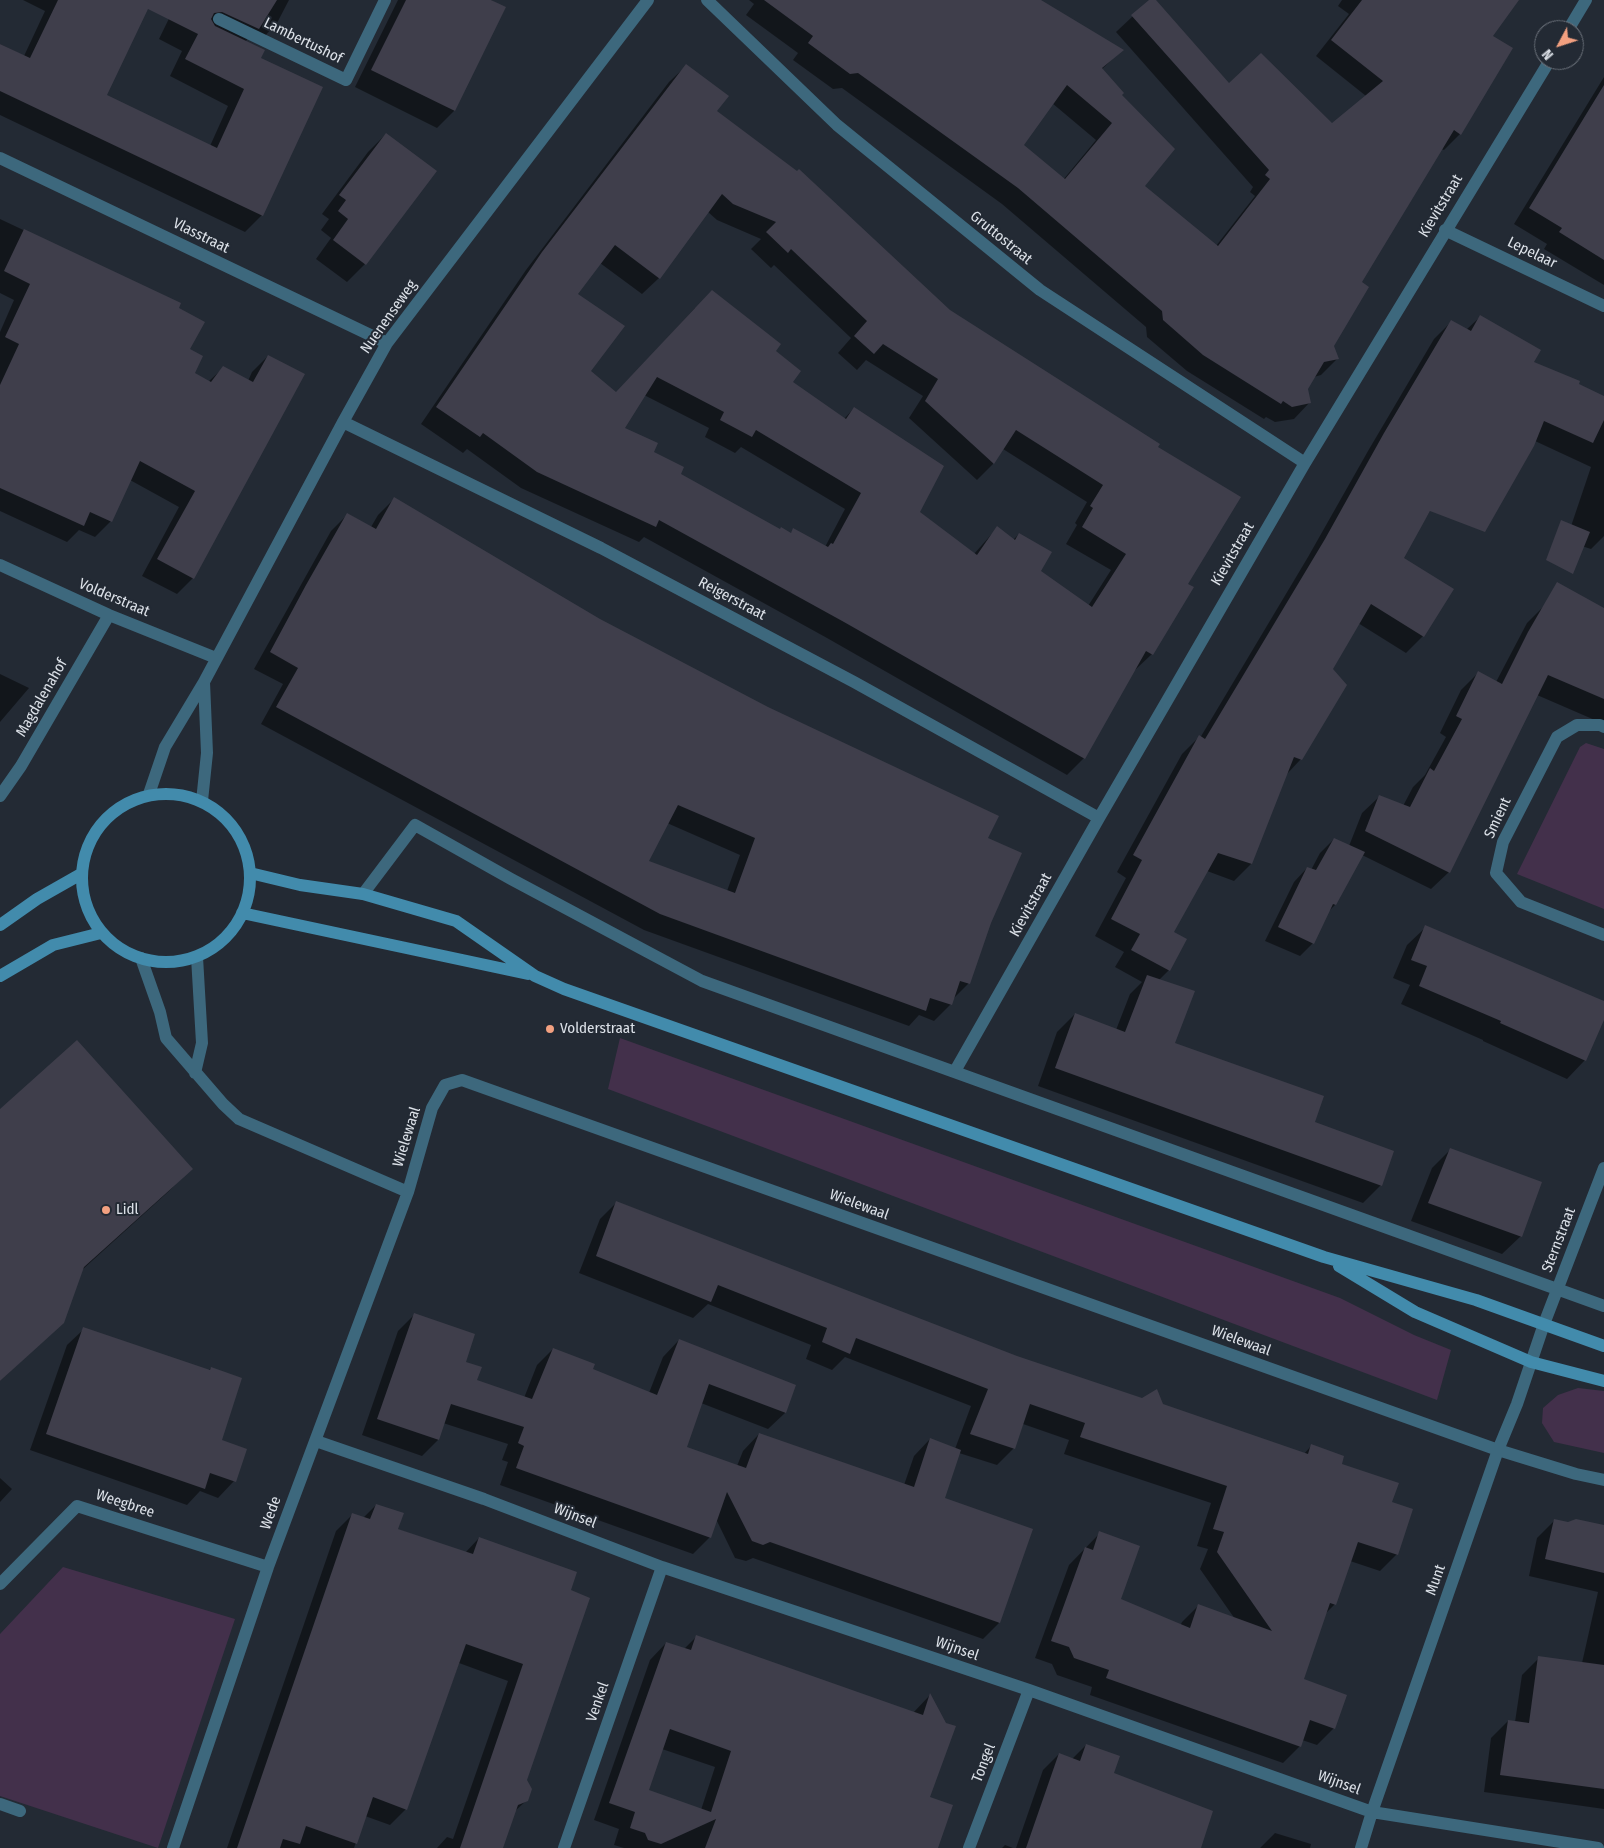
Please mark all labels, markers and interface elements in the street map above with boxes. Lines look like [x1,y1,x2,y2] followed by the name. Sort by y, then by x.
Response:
[261,14,345,68] street label: Lambertushof
[1534,20,1584,70] north arrow
[1539,46,1557,63] text: N
[1415,171,1467,241] street label: Kievitstraat
[966,207,1036,269] street label: Gruttostraat
[170,215,232,257] street label: Vlasstraat
[1504,233,1560,273] street label: Lepelaar
[357,277,421,357] street label: Nuenenseweg
[1208,519,1258,589] street label: Kievitstraat
[695,574,769,624] street label: Reigerstraat
[76,575,152,621] street label: Volderstraat
[12,656,72,740] street label: Magdalenahof
[1481,795,1515,841] street label: Smient
[1006,870,1056,940] street label: Kievitstraat
[560,1020,635,1038] place label: Volderstraat
[544,1023,556,1035] marker: Volderstraat
[389,1105,425,1169] street label: Wielewaal
[827,1186,891,1224] street label: Wielewaal
[116,1201,138,1219] place label: Lidl
[100,1204,112,1216] marker: Lidl
[1538,1205,1580,1275] street label: Sternstraat
[1209,1322,1273,1360] street label: Wielewaal
[93,1486,157,1522] street label: Weegbree
[257,1494,285,1532] street label: Wede
[551,1500,599,1532] street label: Wijnsel
[1422,1562,1450,1598] street label: Munt
[933,1633,981,1665] street label: Wijnsel
[583,1680,613,1724] street label: Venkel
[968,1741,1000,1785] street label: Tongel
[1315,1767,1363,1799] street label: Wijnsel

